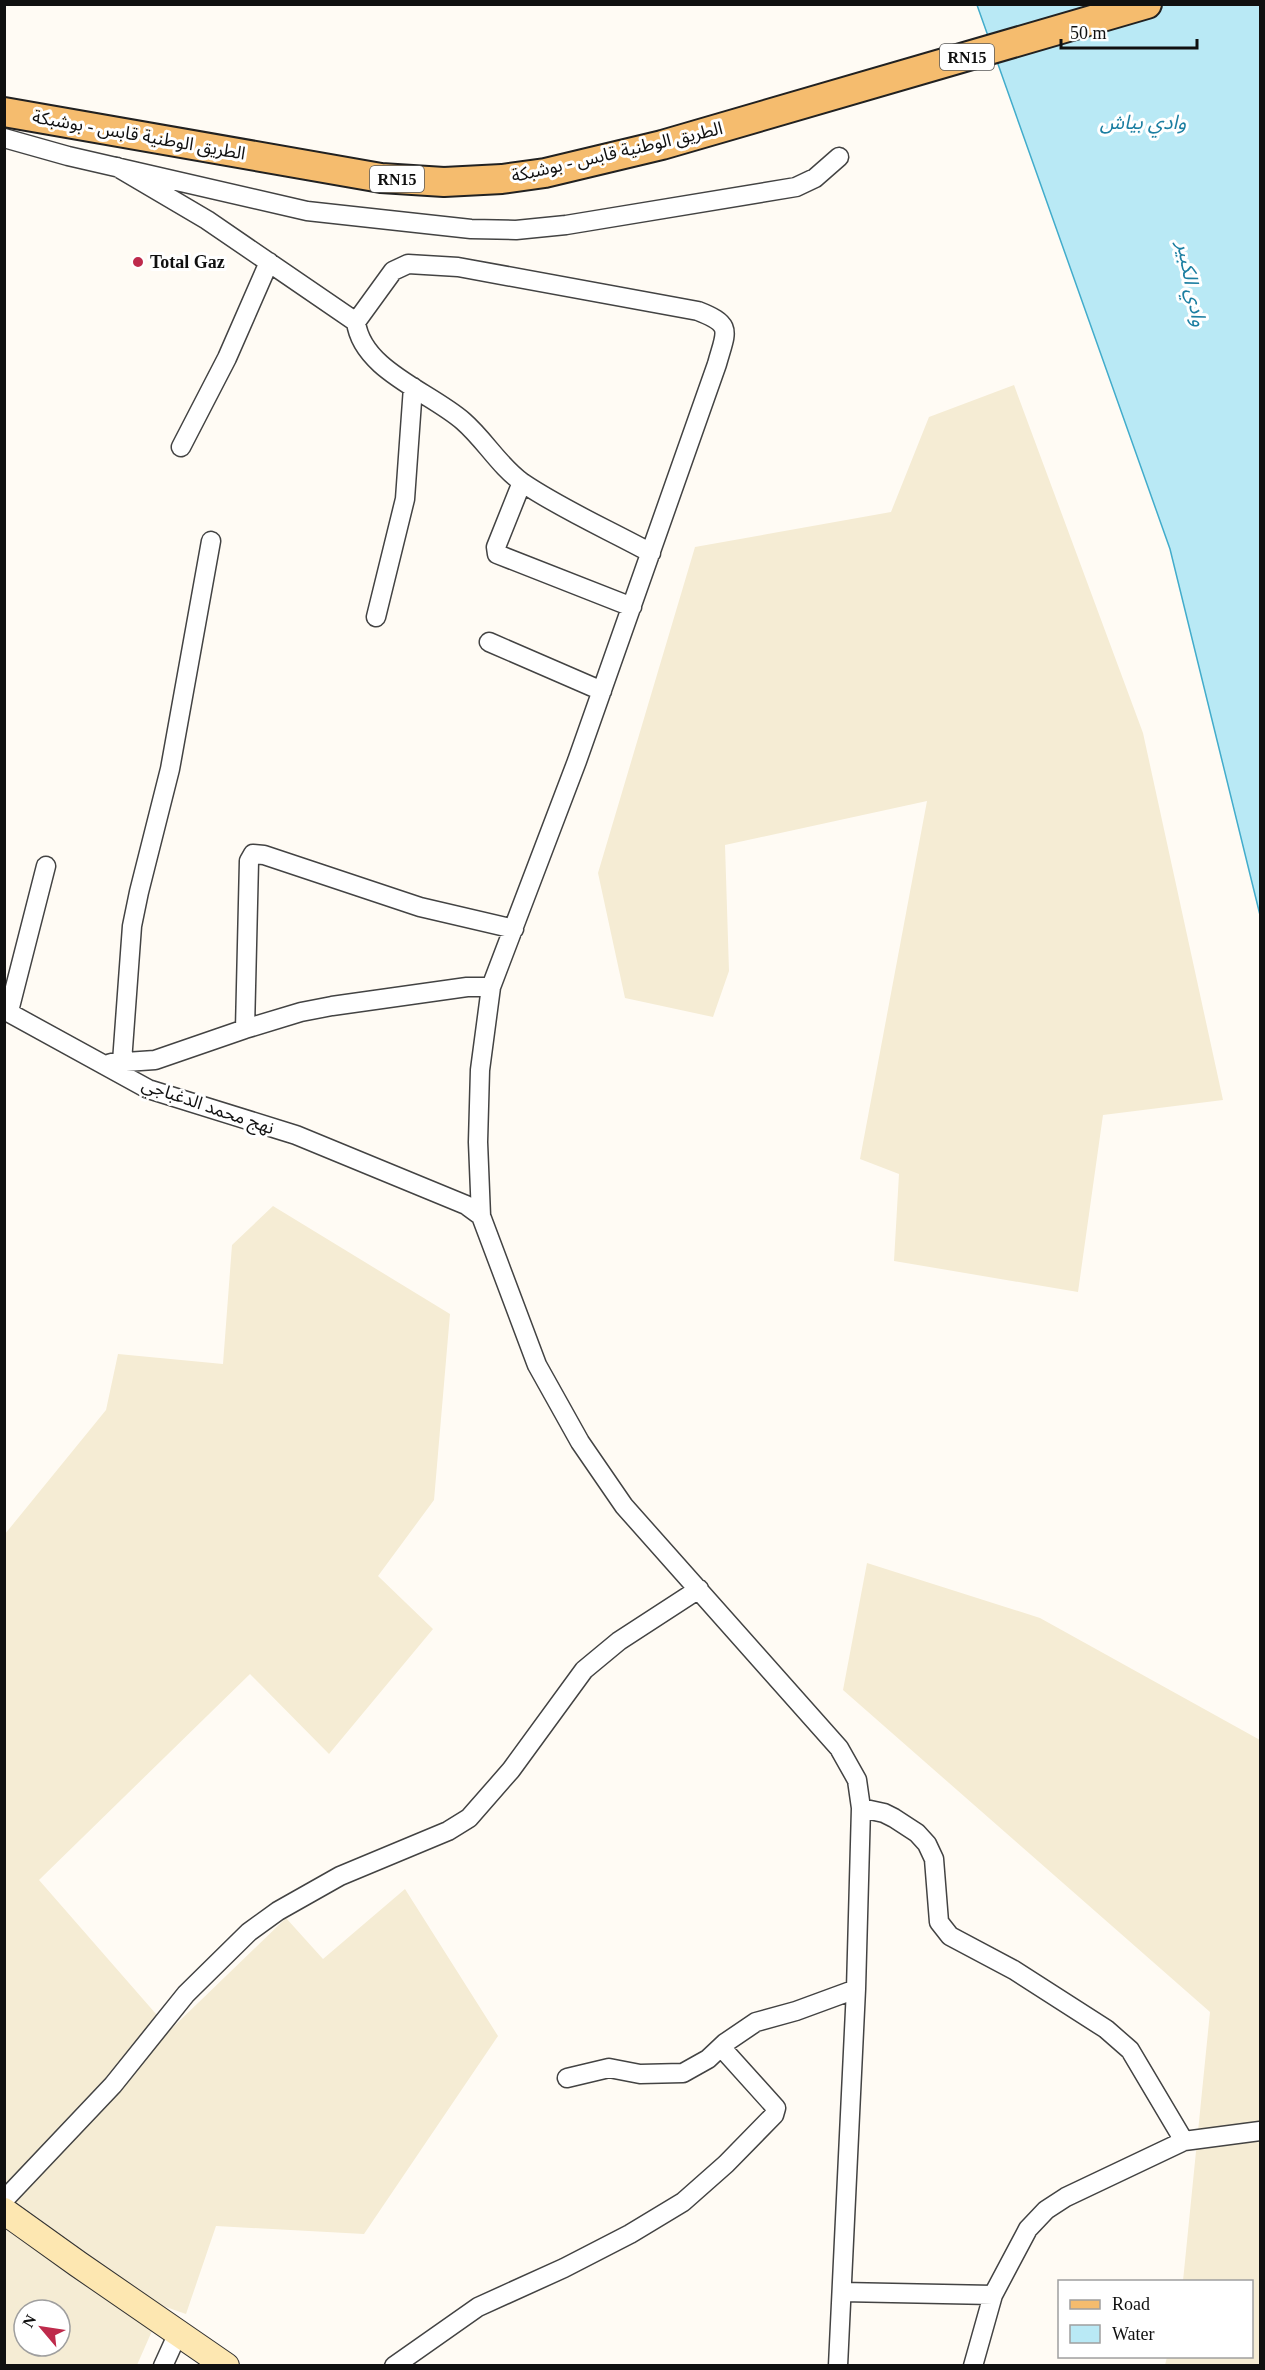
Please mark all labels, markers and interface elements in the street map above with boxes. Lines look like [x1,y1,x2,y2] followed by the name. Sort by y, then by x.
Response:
[1061,12,1198,50] scale bar
[1070,23,1107,43] text: 50 m
[940,44,994,70] road number: RN15
[31,106,247,165] street label: الطريق الوطنية قابس - بوشبكة
[1100,111,1186,138] water label: وادي بياش
[510,118,725,187] street label: الطريق الوطنية قابس - بوشبكة
[370,166,424,192] road number: RN15
[1168,238,1211,329] water label: وادي الكبير
[150,252,225,272] place label: Total Gaz
[131,255,145,269] marker: Total Gaz
[138,1074,277,1141] street label: نهج محمد الدغباجي
[1058,2280,1253,2358] legend
[1112,2294,1150,2314] text: Road
[12,2298,72,2358] north arrow
[19,2311,40,2330] text: N
[1112,2324,1155,2344] text: Water

